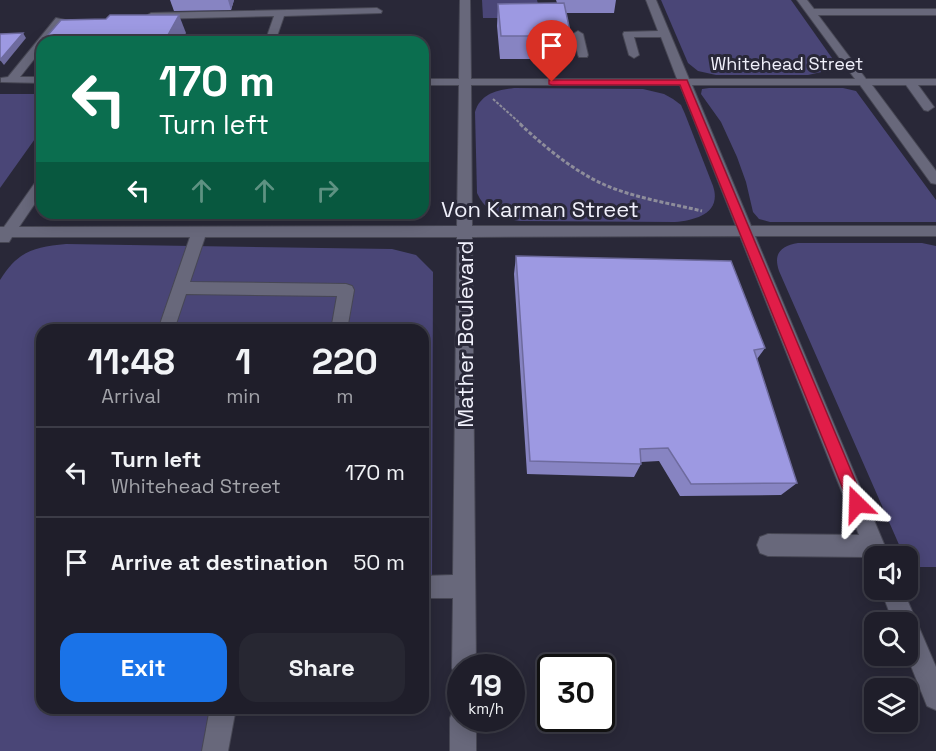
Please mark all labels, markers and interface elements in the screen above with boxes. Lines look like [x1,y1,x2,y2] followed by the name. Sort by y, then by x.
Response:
[526,20,577,82] pin
[535,29,568,62] icon: arrive
[711,52,863,75] street label: Whitehead Street
[159,55,275,108] text: 170 m
[60,60,138,138] icon: left
[159,107,269,142] text: Turn left
[122,174,155,207] icon: left
[185,174,218,207] icon: ahead
[248,174,281,207] icon: ahead
[311,174,344,207] icon: right
[441,195,639,223] street label: Von Karman Street
[451,240,479,428] street label: Mather Boulevard
[87,339,175,385] text: 11:48
[235,339,251,385] text: 1
[312,339,378,385] text: 220
[101,383,161,409] text: Arrival
[226,383,261,409] text: min
[336,383,353,409] text: m
[111,445,201,473] text: Turn left
[60,456,93,489] icon: left
[345,458,405,486] text: 170 m
[825,472,889,536] position arrow
[111,473,281,499] text: Whitehead Street
[60,546,93,579] icon: arrive
[864,546,918,732] map controls
[864,546,918,600] button: sound
[111,548,328,576] text: Arrive at destination
[353,548,405,576] text: 50 m
[864,612,918,666] button: search
[60,633,227,702] button: Exit
[239,633,405,702] button: Share
[537,654,615,732] speed limit sign: 30
[470,666,502,705] text: 19
[864,678,918,732] button: layers
[468,699,504,718] text: km/h

